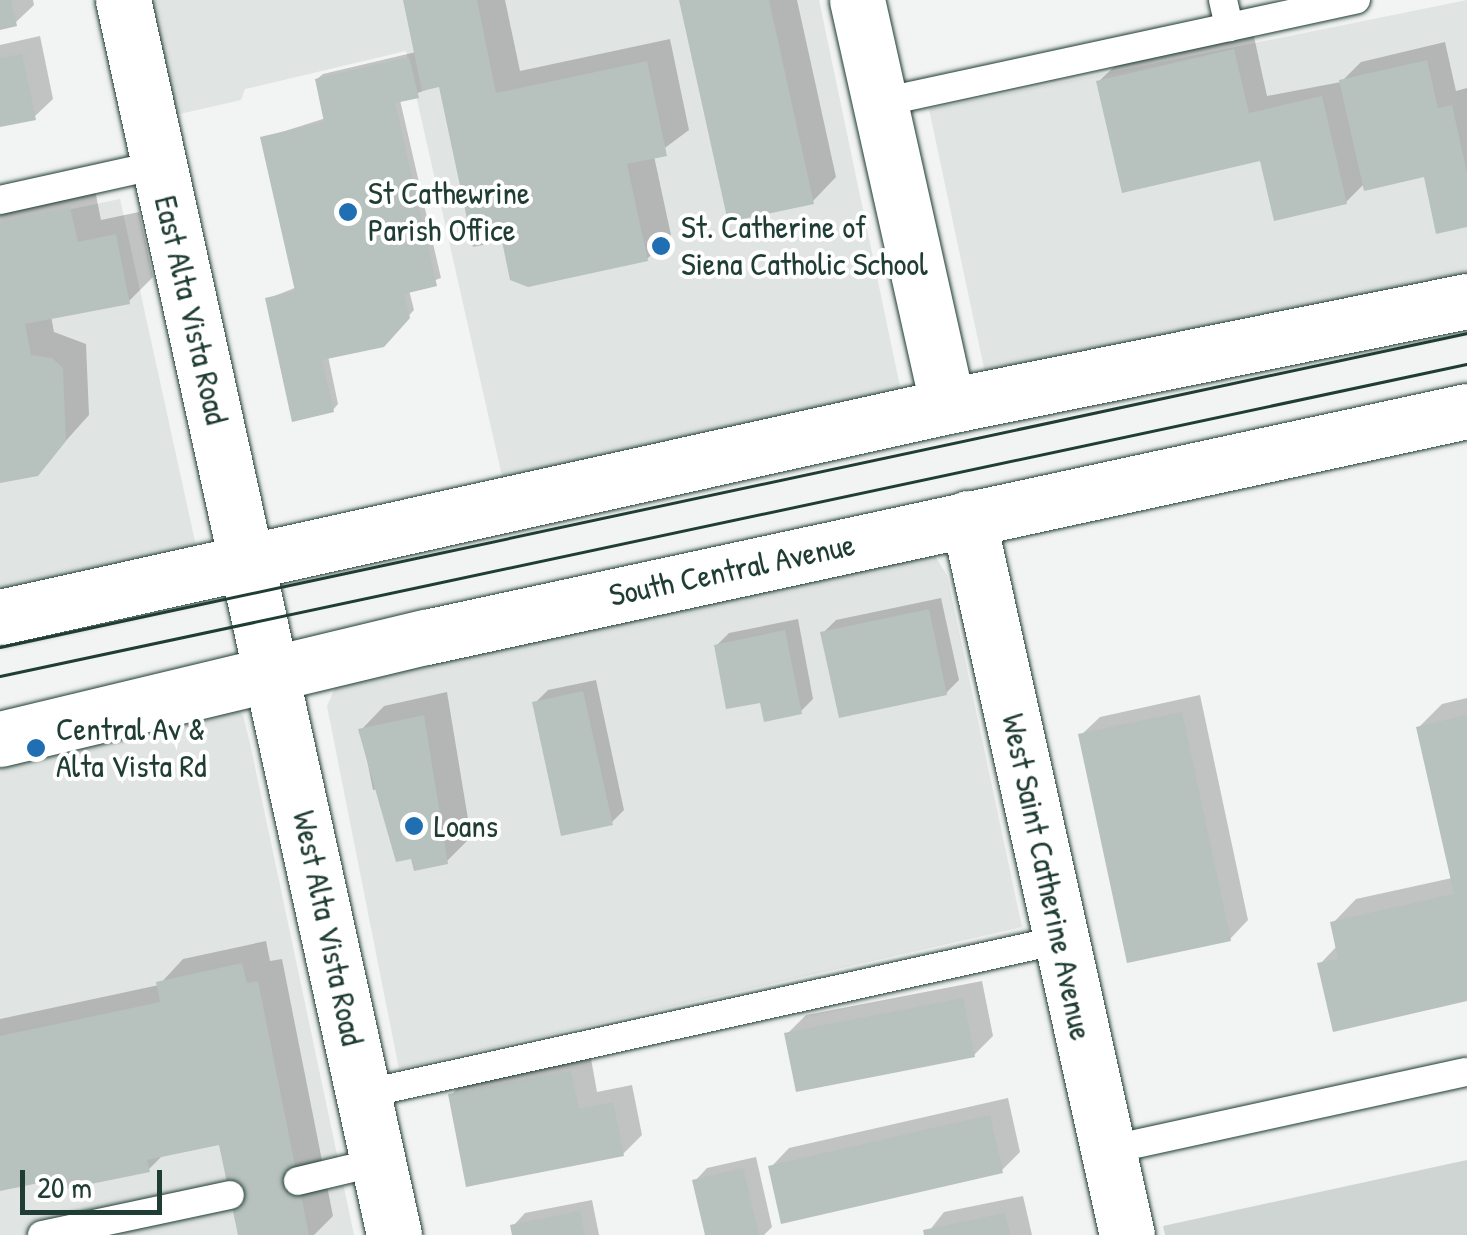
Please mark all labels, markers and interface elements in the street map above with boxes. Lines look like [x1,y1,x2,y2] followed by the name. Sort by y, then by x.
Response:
[368,175,530,250] place label: St Cathewrine Parish Office
[146,192,236,428] street label: East Alta Vista Road
[337,201,359,223] marker: St Cathewrine Parish Office
[681,209,928,284] place label: St. Catherine of Siena Catholic School
[650,235,672,257] marker: St. Catherine of Siena Catholic School
[606,525,858,615] street label: South Central Avenue
[994,710,1100,1044] street label: West Saint Catherine Avenue
[56,711,206,786] place label: Central Av & Alta Vista Rd
[25,737,47,759] marker: Central Av & Alta Vista Rd
[284,807,372,1049] street label: West Alta Vista Road
[434,807,498,845] place label: Loans
[403,815,425,837] marker: Loans
[25,1150,168,1212] scale bar
[37,1167,92,1207] text: 20 m

